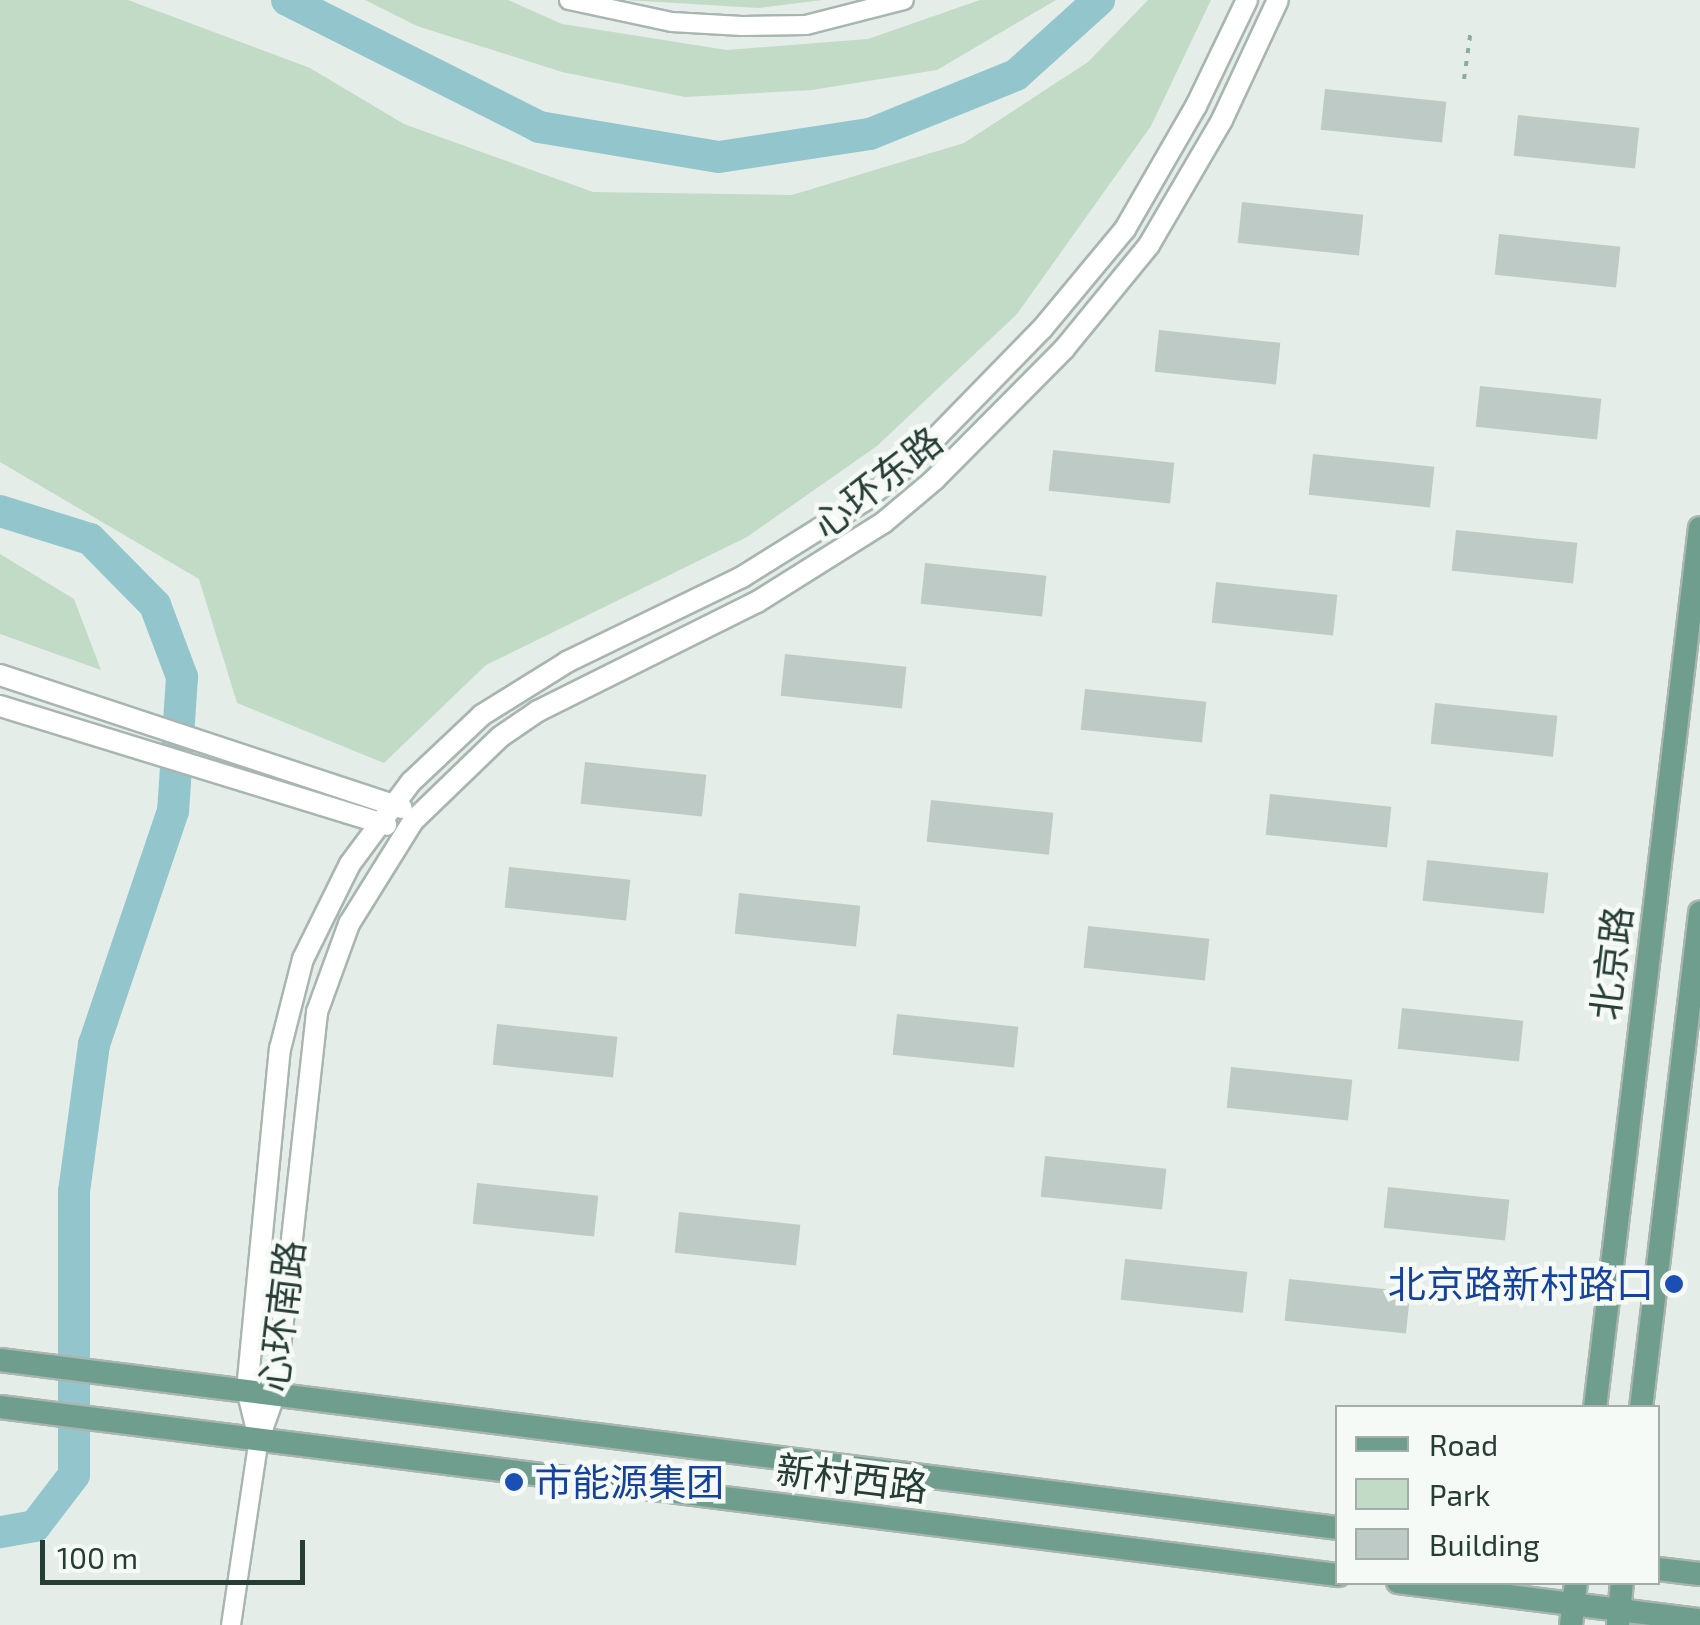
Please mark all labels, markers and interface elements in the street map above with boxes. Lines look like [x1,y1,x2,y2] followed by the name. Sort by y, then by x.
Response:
[803,417,951,547] street label: 心环东路
[1581,904,1641,1022] street label: 北京路
[249,1238,313,1394] street label: 心环南路
[1388,1261,1654,1307] place label: 北京路新村路口
[1663,1273,1685,1295] marker: 北京路新村路口
[1335,1405,1660,1585] legend
[1429,1426,1498,1462] text: Road
[774,1446,930,1510] street label: 新村西路
[534,1459,724,1505] place label: 市能源集团
[503,1471,525,1493] marker: 市能源集团
[1429,1476,1490,1512] text: Park
[45,1520,310,1582] scale bar
[1429,1526,1540,1562] text: Building
[57,1539,138,1575] text: 100 m

